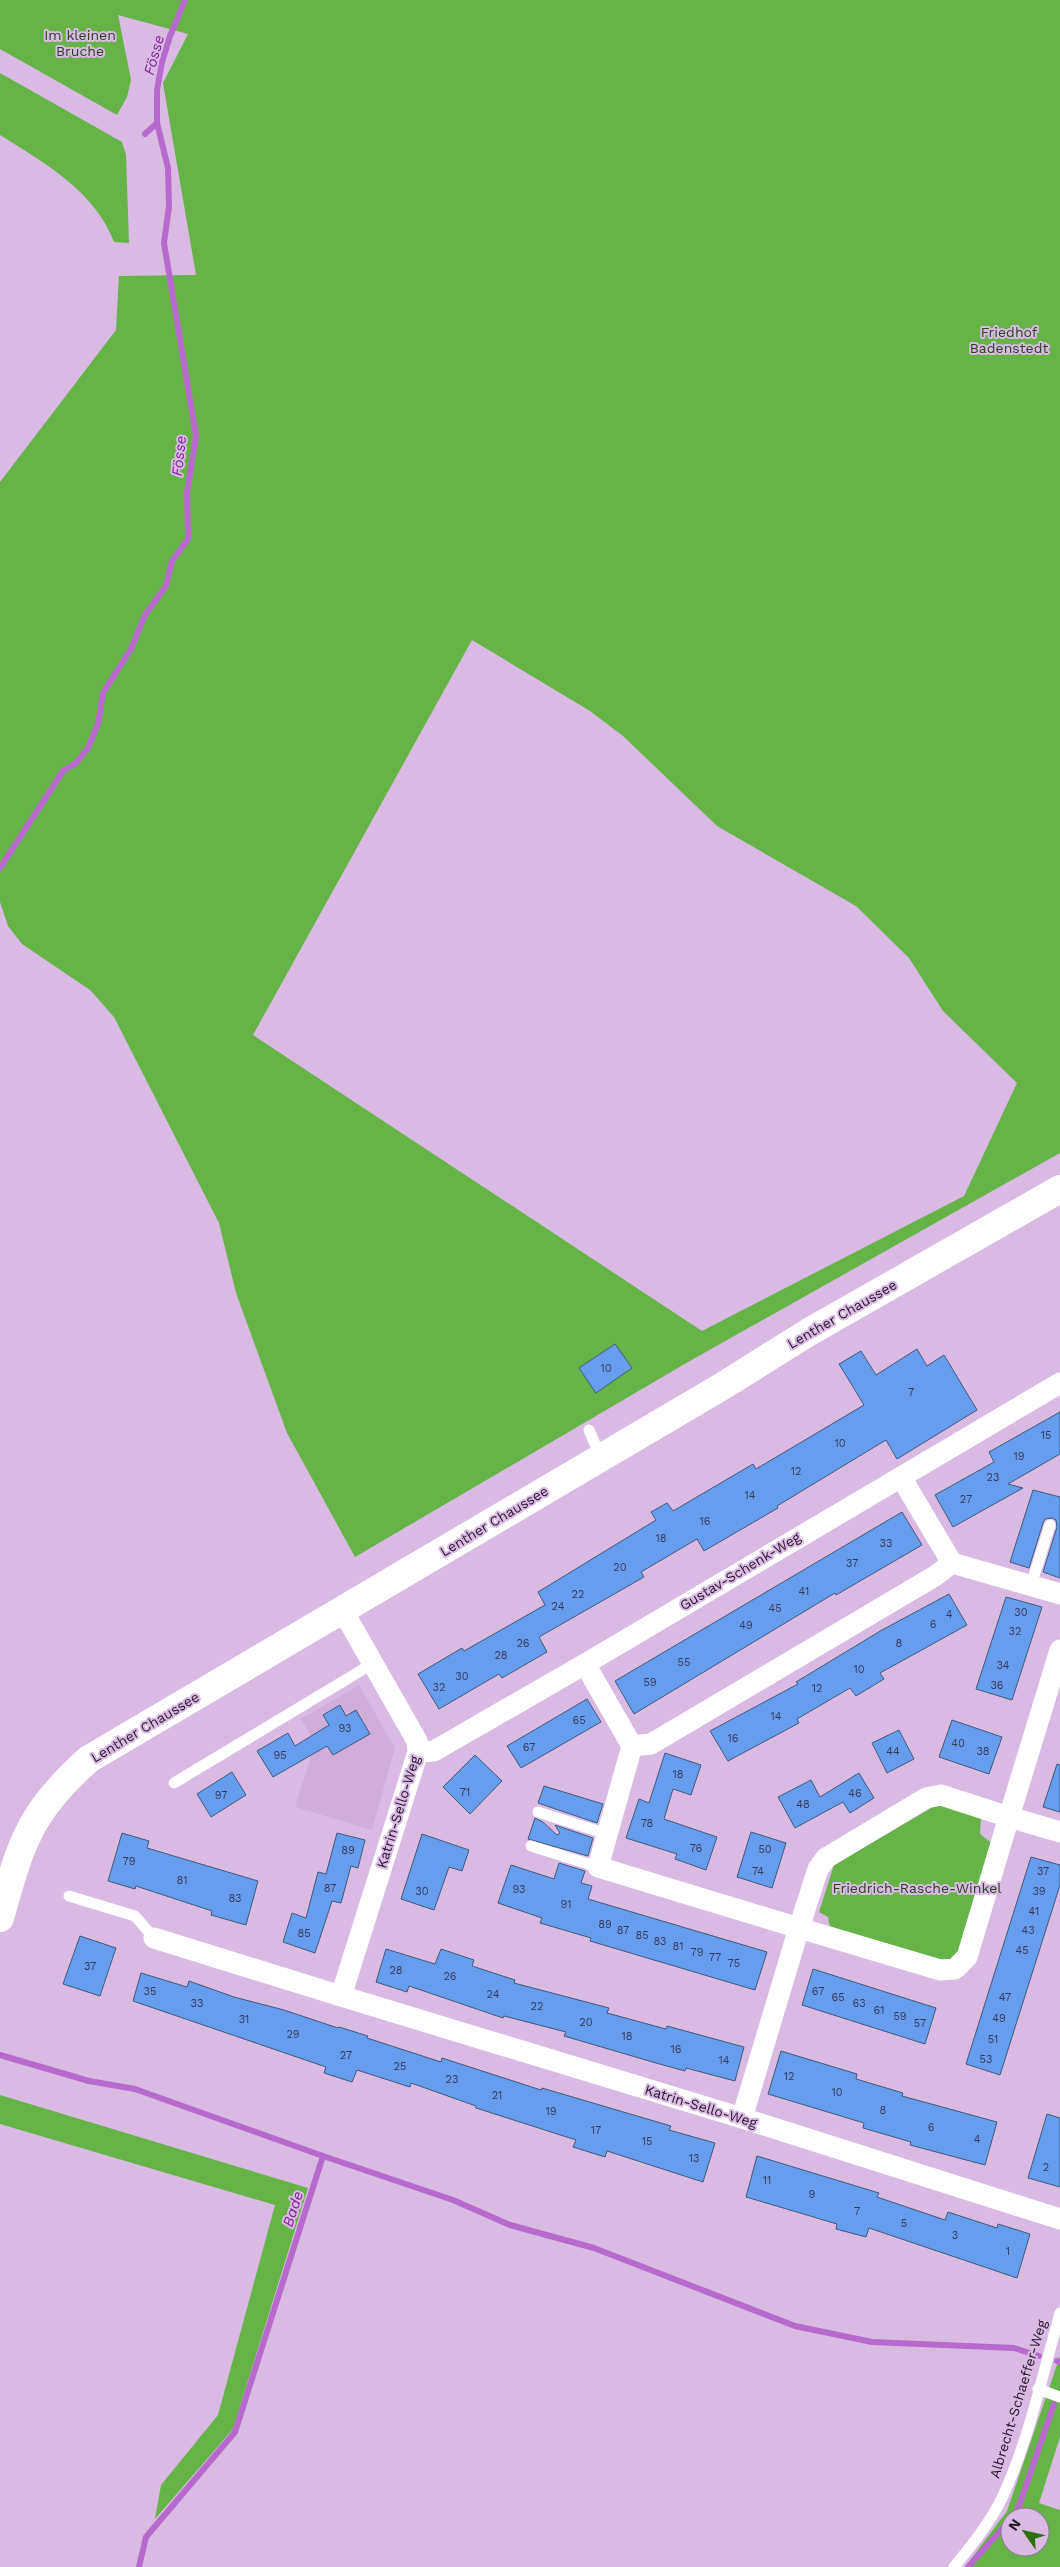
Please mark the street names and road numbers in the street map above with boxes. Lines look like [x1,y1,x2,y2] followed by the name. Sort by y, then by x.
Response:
[785,1276,899,1352] street label: Lenther Chaussee
[437,1482,551,1560] street label: Lenther Chaussee
[677,1528,804,1613] street label: Gustav-Schenk-Weg
[88,1688,202,1766] street label: Lenther Chaussee
[373,1753,423,1870] street label: Katrin-Sello-Weg
[643,2081,760,2131] street label: Katrin-Sello-Weg
[986,2317,1050,2480] street label: Albrecht-Schaeffer-Weg

